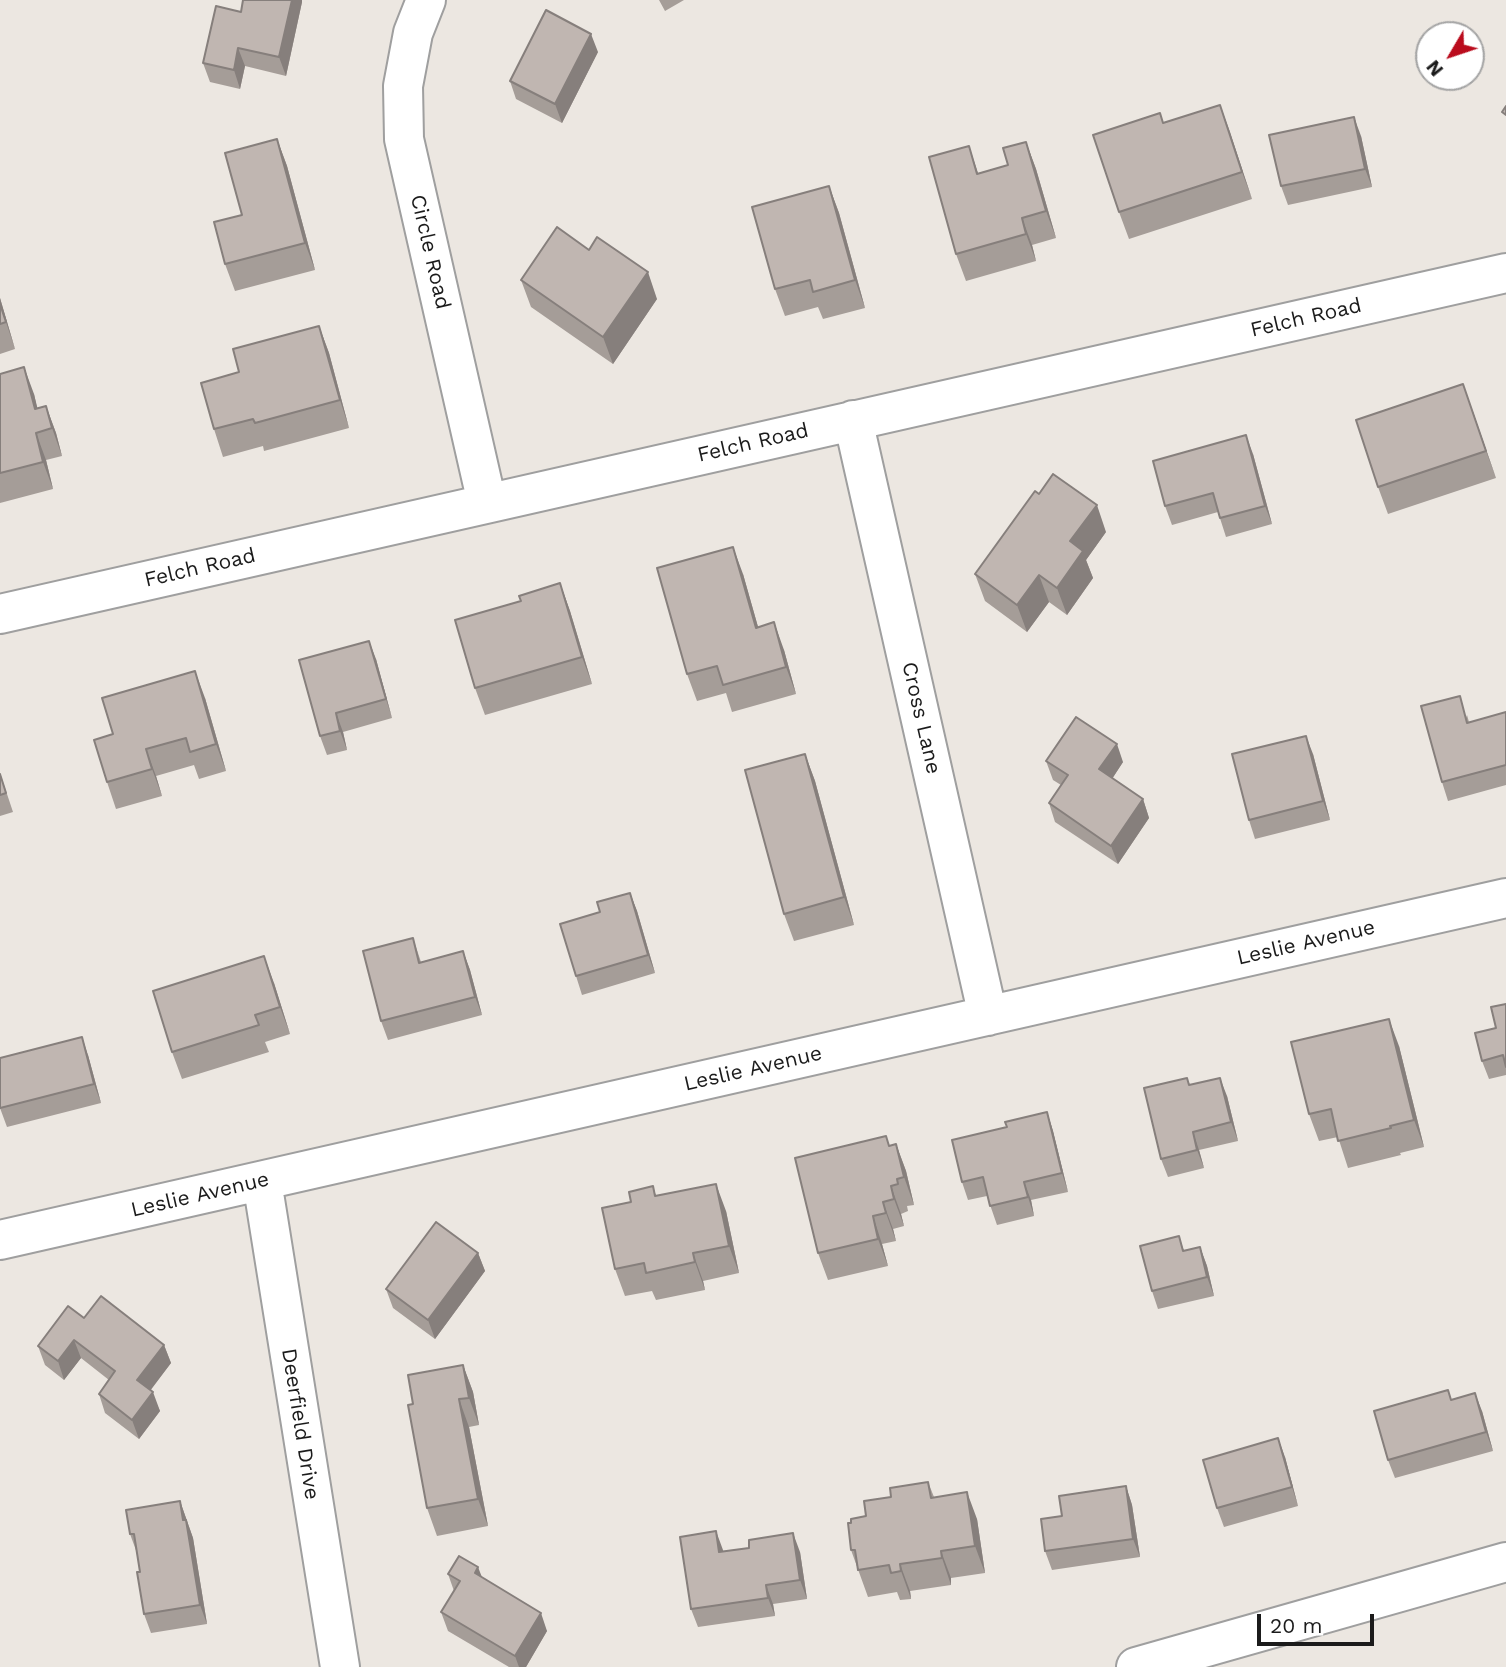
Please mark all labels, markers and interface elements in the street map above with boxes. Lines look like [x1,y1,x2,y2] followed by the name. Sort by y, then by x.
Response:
[1415,21,1485,91] north arrow
[1421,56,1448,81] text: N
[405,192,455,312] street label: Circle Road
[1248,293,1364,343] street label: Felch Road
[695,418,811,468] street label: Felch Road
[142,543,258,593] street label: Felch Road
[896,660,946,776] street label: Cross Lane
[1234,915,1378,971] street label: Leslie Avenue
[681,1041,825,1097] street label: Leslie Avenue
[128,1167,272,1223] street label: Leslie Avenue
[276,1347,324,1501] street label: Deerfield Drive
[1261,1600,1378,1644] scale bar
[1270,1613,1322,1638] text: 20 m

